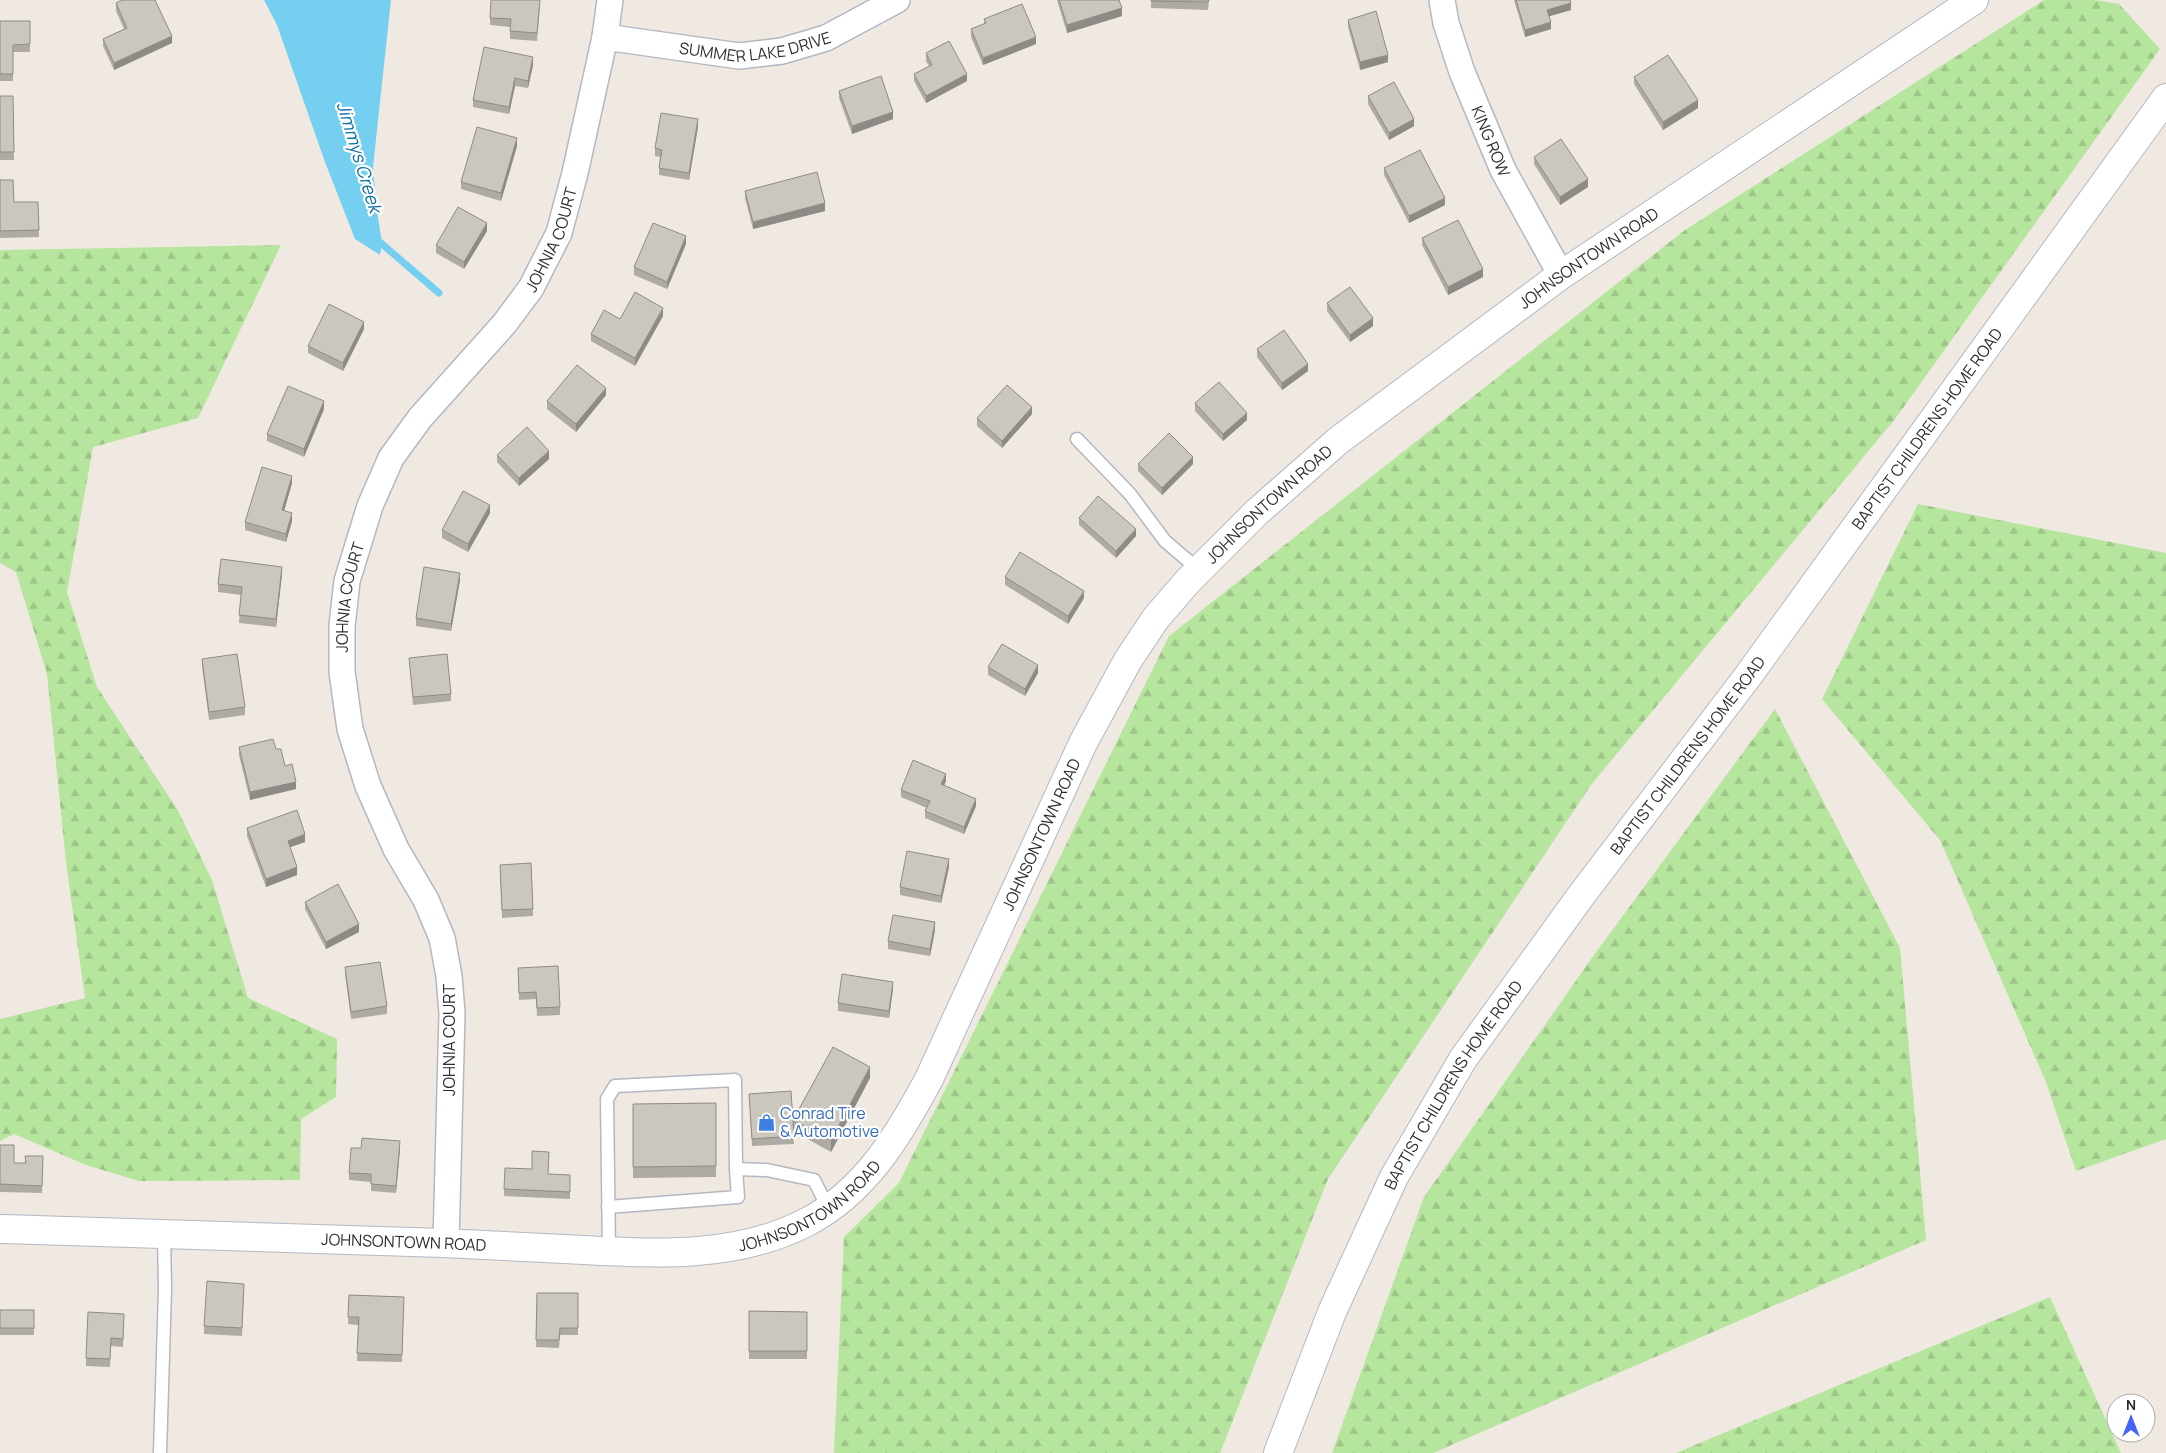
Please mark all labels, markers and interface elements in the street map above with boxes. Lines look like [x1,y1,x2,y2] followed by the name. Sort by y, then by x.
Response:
[678,26,833,67] street label: SUMMER LAKE DRIVE
[332,99,389,218] water label: Jimmys Creek
[1466,103,1516,180] street label: KING ROW
[520,184,582,296] street label: JOHNIA COURT
[1514,202,1663,314] street label: JOHNSONTOWN ROAD
[1847,323,2007,534] street label: BAPTIST CHILDRENS HOME ROAD
[1201,440,1337,568] street label: JOHNSONTOWN ROAD
[331,539,369,652] street label: JOHNIA COURT
[1605,651,1770,859] street label: BAPTIST CHILDRENS HOME ROAD
[997,754,1086,914] street label: JOHNSONTOWN ROAD
[1379,976,1528,1193] street label: BAPTIST CHILDRENS HOME ROAD
[438,984,460,1096] street label: JOHNIA COURT
[780,1102,879,1142] place label: Conrad Tire & Automotive
[756,1112,776,1132] shop icon: Conrad Tire & Automotive
[736,1155,886,1256] street label: JOHNSONTOWN ROAD
[321,1228,487,1256] street label: JOHNSONTOWN ROAD
[2106,1393,2156,1443] north arrow
[2126,1395,2136,1414] text: N

